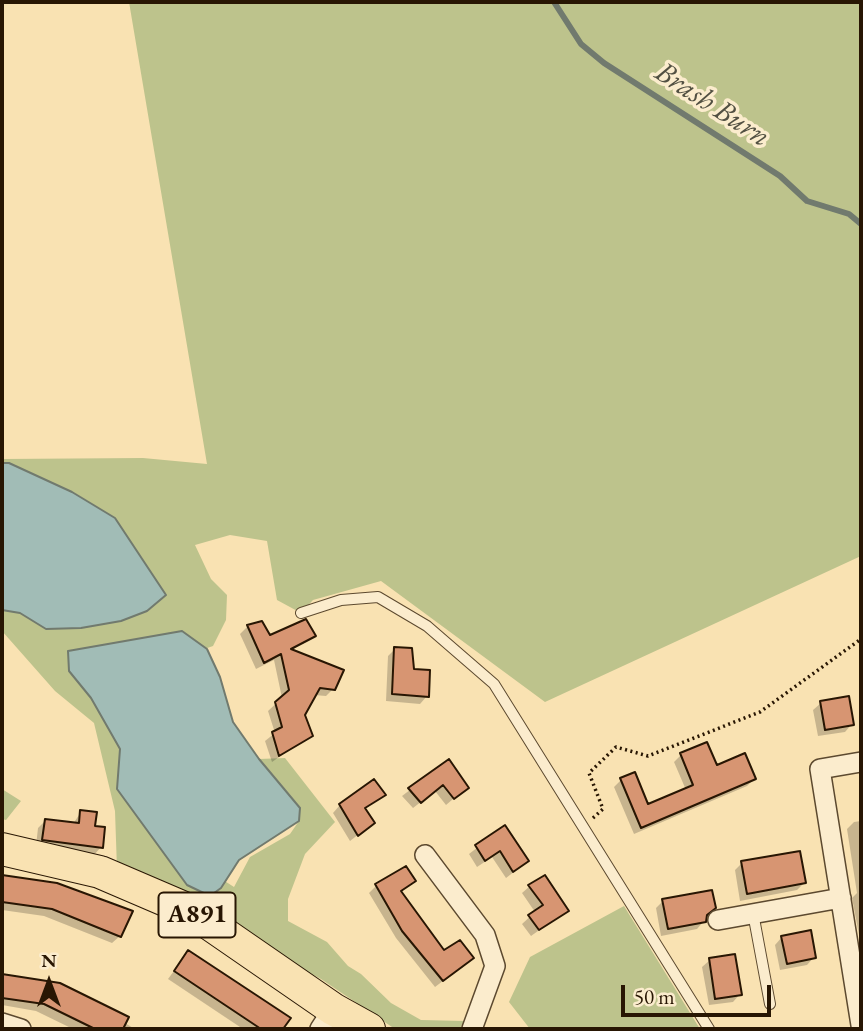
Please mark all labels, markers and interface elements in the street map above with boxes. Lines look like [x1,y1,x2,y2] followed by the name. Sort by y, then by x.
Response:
[648,55,776,155] water label: Brash Burn
[158,893,235,938] road number: A891
[14,947,84,1017] north arrow
[41,948,57,973] text: N
[625,972,776,1016] scale bar
[634,983,675,1010] text: 50 m

